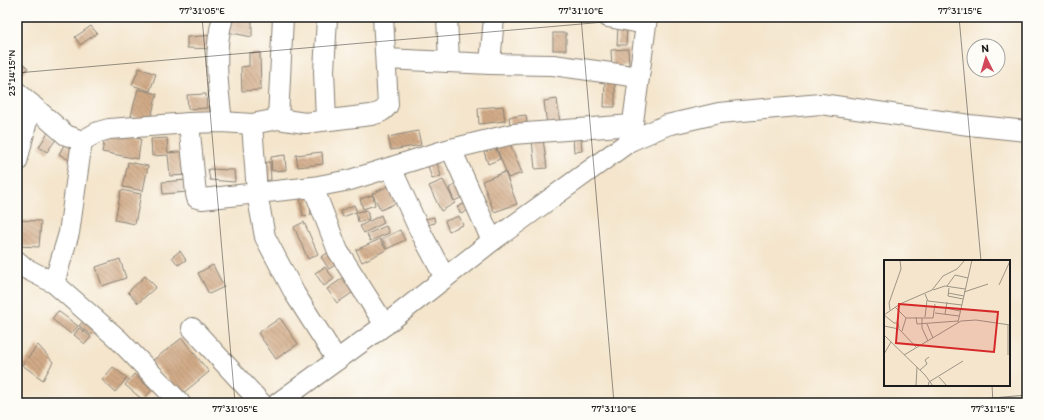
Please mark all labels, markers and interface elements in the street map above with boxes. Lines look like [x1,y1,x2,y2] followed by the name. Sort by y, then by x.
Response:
[179,4,225,17] text: 77°31'05"E
[559,4,604,17] text: 77°31'10"E
[938,4,982,17] text: 77°31'15"E
[966,38,1006,78] north arrow
[981,42,989,55] text: N
[5,50,18,96] text: 23°14'15"N
[884,260,1010,386] inset map
[212,402,258,415] text: 77°31'05"E
[592,402,637,415] text: 77°31'10"E
[971,402,1015,415] text: 77°31'15"E

